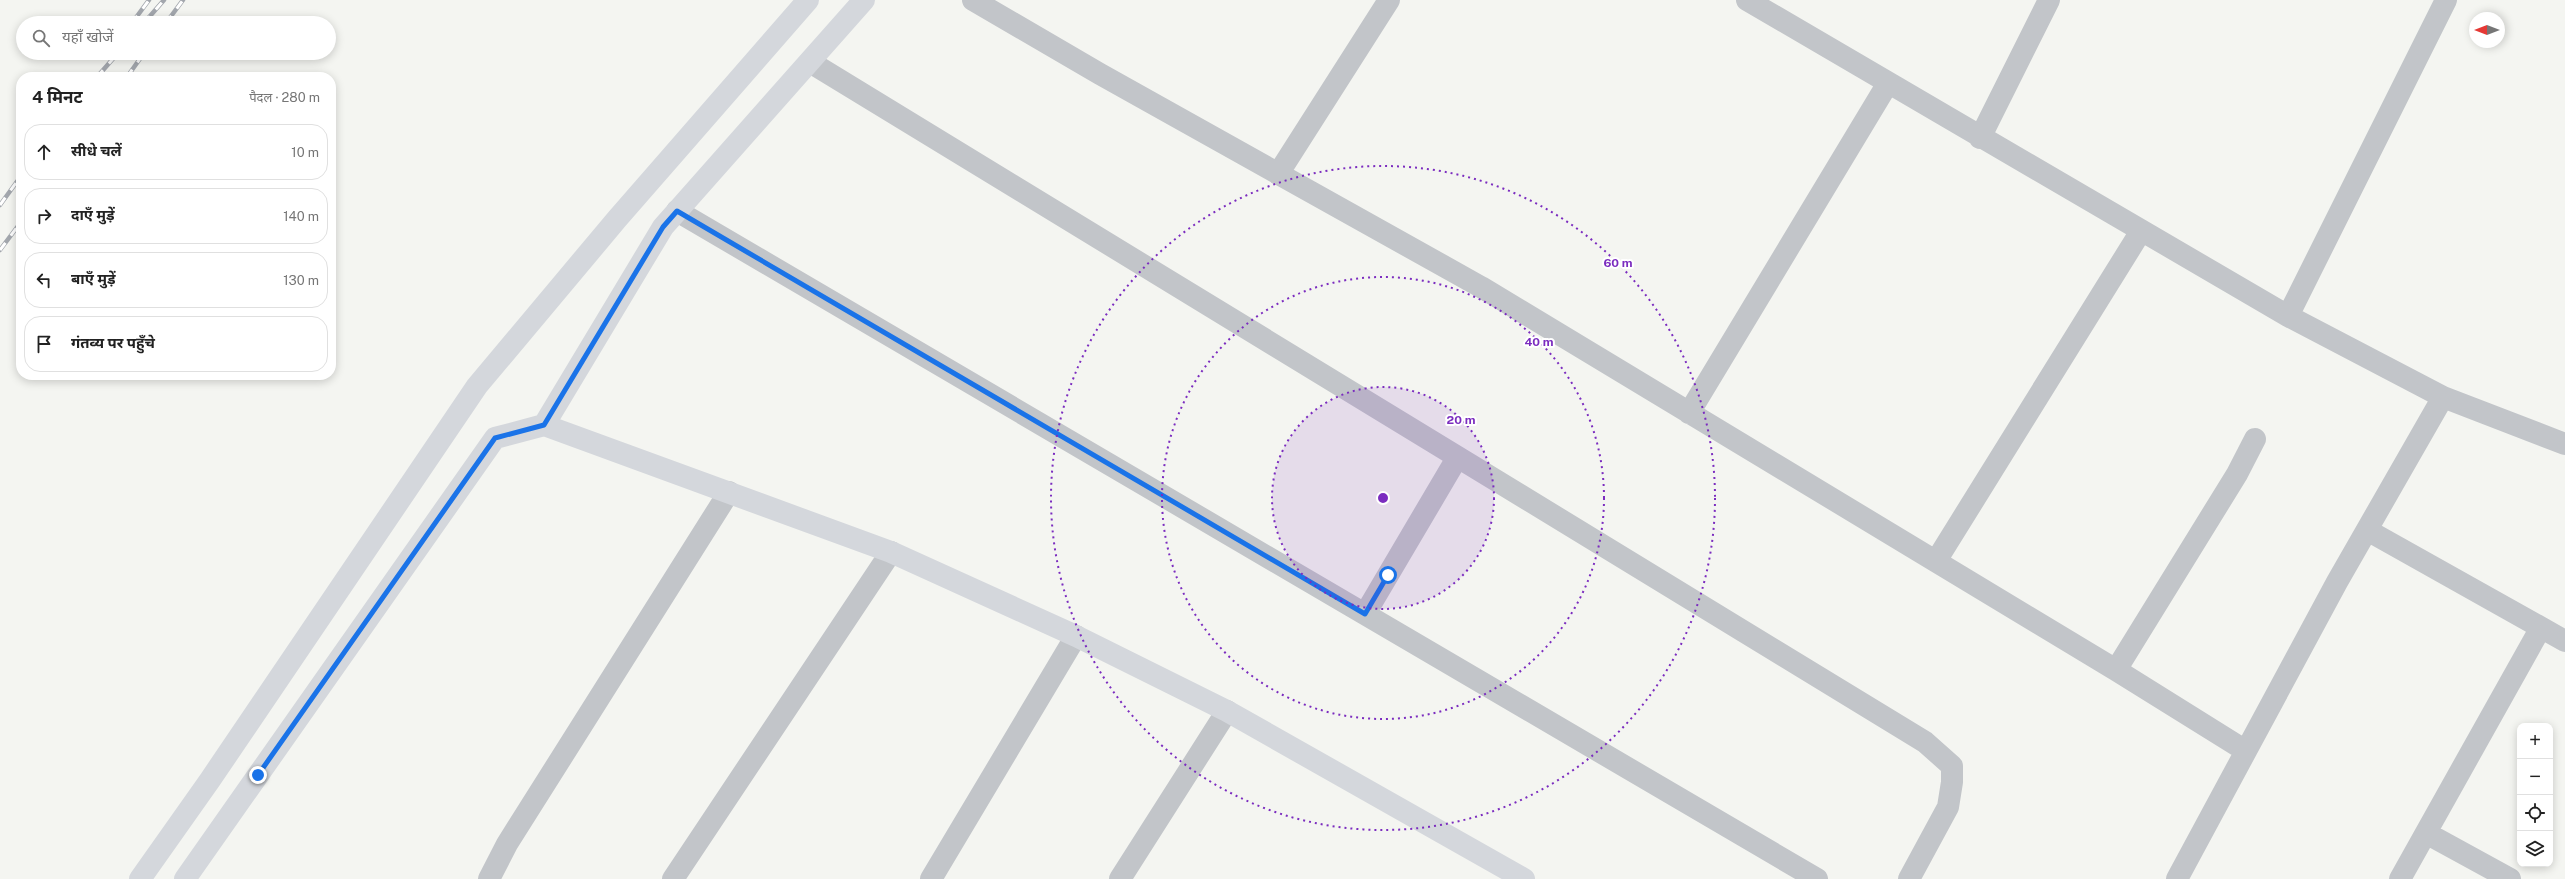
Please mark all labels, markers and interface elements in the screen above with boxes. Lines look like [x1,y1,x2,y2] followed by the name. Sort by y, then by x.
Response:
[2469,12,2505,48] north arrow
[16,16,336,60] search box
[30,27,52,49] icon: search
[62,28,113,45] text: यहाँ खोजें
[32,87,83,107] text: 4 मिनट
[249,90,320,105] text: पैदल · 280 m
[33,141,55,163] icon: ahead
[71,142,122,159] text: सीधे चलें
[291,145,319,160] text: 10 m
[33,205,55,227] icon: right
[71,206,115,223] text: दाएँ मुड़ें
[283,209,319,224] text: 140 m
[1603,256,1633,270] text: 60 m
[33,269,55,291] icon: left
[71,270,116,287] text: बाएँ मुड़ें
[283,273,319,288] text: 130 m
[33,333,55,355] icon: arrive
[71,334,155,351] text: गंतव्य पर पहुँचे
[1524,335,1554,349] text: 40 m
[1447,413,1476,427] text: 20 m
[1376,491,1390,505] centre of rings
[1379,566,1397,584] route start
[2517,723,2553,867] map controls
[2517,723,2553,759] button: +
[2517,759,2553,795] button: −
[249,766,267,784] route end
[2517,795,2553,831] button: locate
[2517,831,2553,867] button: layers

